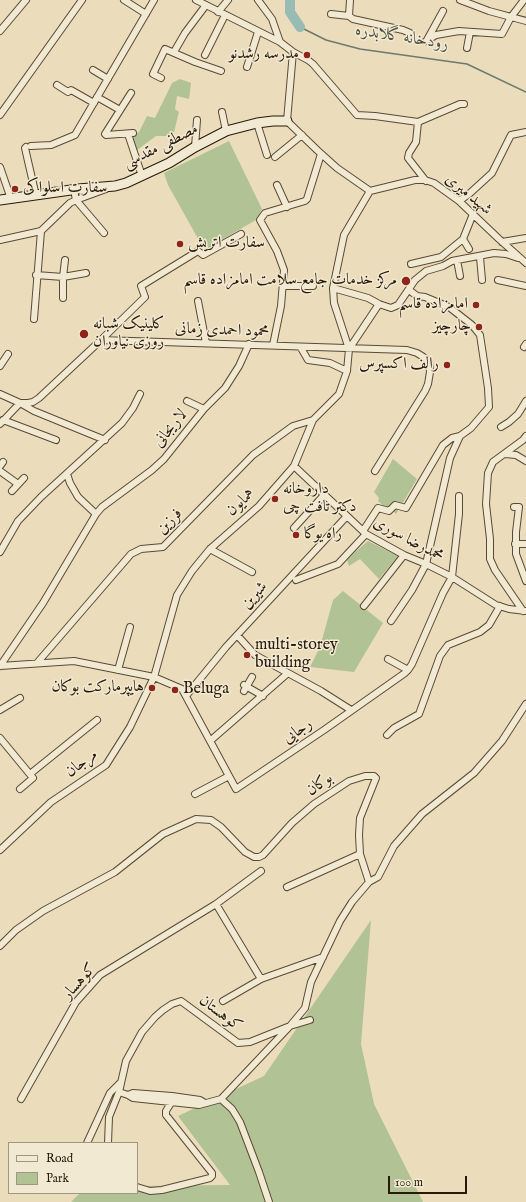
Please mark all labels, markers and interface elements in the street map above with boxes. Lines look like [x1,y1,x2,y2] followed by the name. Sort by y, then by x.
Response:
[354,21,450,55] water label: رودخانه گلابدره
[229,45,299,65] place label: مدرسه رشدنو
[302,50,312,60] marker: مدرسه رشدنو
[120,120,202,174] street label: مصطفی مقدسی
[441,170,495,220] street label: شهید میری
[23,179,107,199] place label: سفارت اسلواکی
[10,184,20,194] marker: سفارت اسلواکی
[188,234,265,254] place label: سفارت اتریش
[175,239,185,249] marker: سفارت اتریش
[183,271,397,291] place label: مرکز خدمات جامع سلامت امامزاده قاسم
[400,275,412,287] marker: مرکز خدمات جامع سلامت امامزاده قاسم
[399,295,468,315] place label: امامزاده قاسم
[471,300,481,310] marker: امامزاده قاسم
[93,315,165,353] place label: کلینیک شبانه روزی نیاوران
[433,317,471,337] place label: چارچیز
[175,320,269,342] street label: محمود احمدی زمانی
[474,322,484,332] marker: چارچیز
[78,328,90,340] marker: کلینیک شبانه روزی نیاوران
[359,355,439,375] place label: رالف اکسپرس
[442,360,452,370] marker: رالف اکسپرس
[150,406,192,452] street label: لاریجانی
[283,480,356,518] place label: داروخانه دکتر تافت چی
[223,485,259,521] street label: همایون
[270,494,280,504] marker: داروخانه دکتر تافت چی
[153,505,187,539] street label: فرزین
[369,513,447,567] street label: محمدرضا سوری
[304,525,342,545] place label: راه یوگا
[291,530,301,540] marker: راه یوگا
[238,578,272,614] street label: شیرین
[255,636,338,674] place label: multi-storey building
[242,650,252,660] marker: multi-storey building
[51,678,144,698] place label: هایپرمارکت بوکان
[183,680,229,700] place label: Beluga
[147,683,157,693] marker: هایپرمارکت بوکان
[170,685,180,695] marker: Beluga
[280,715,316,749] street label: رجایی
[62,746,102,782] street label: مرجان
[303,769,337,801] street label: بوکان
[59,960,101,1004] street label: کوهسار
[195,992,245,1036] street label: کوهستان
[8,1142,138,1194] legend
[46,1151,73,1166] text: Road
[390,1168,469,1194] scale bar
[46,1171,69,1186] text: Park
[395,1175,423,1190] text: 100 m

